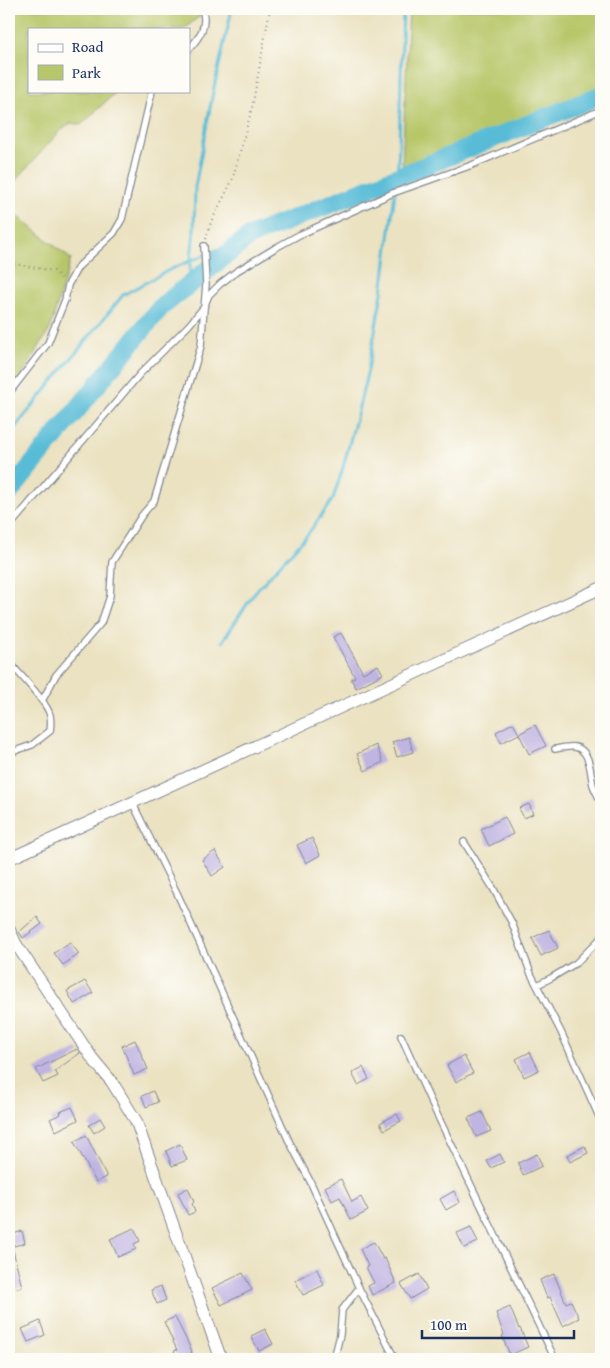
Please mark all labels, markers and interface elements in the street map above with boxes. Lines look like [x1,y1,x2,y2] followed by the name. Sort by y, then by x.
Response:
[28,28,190,92] legend
[72,36,103,57] text: Road
[72,62,101,83] text: Park
[422,1308,575,1340] scale bar
[430,1314,468,1335] text: 100 m

